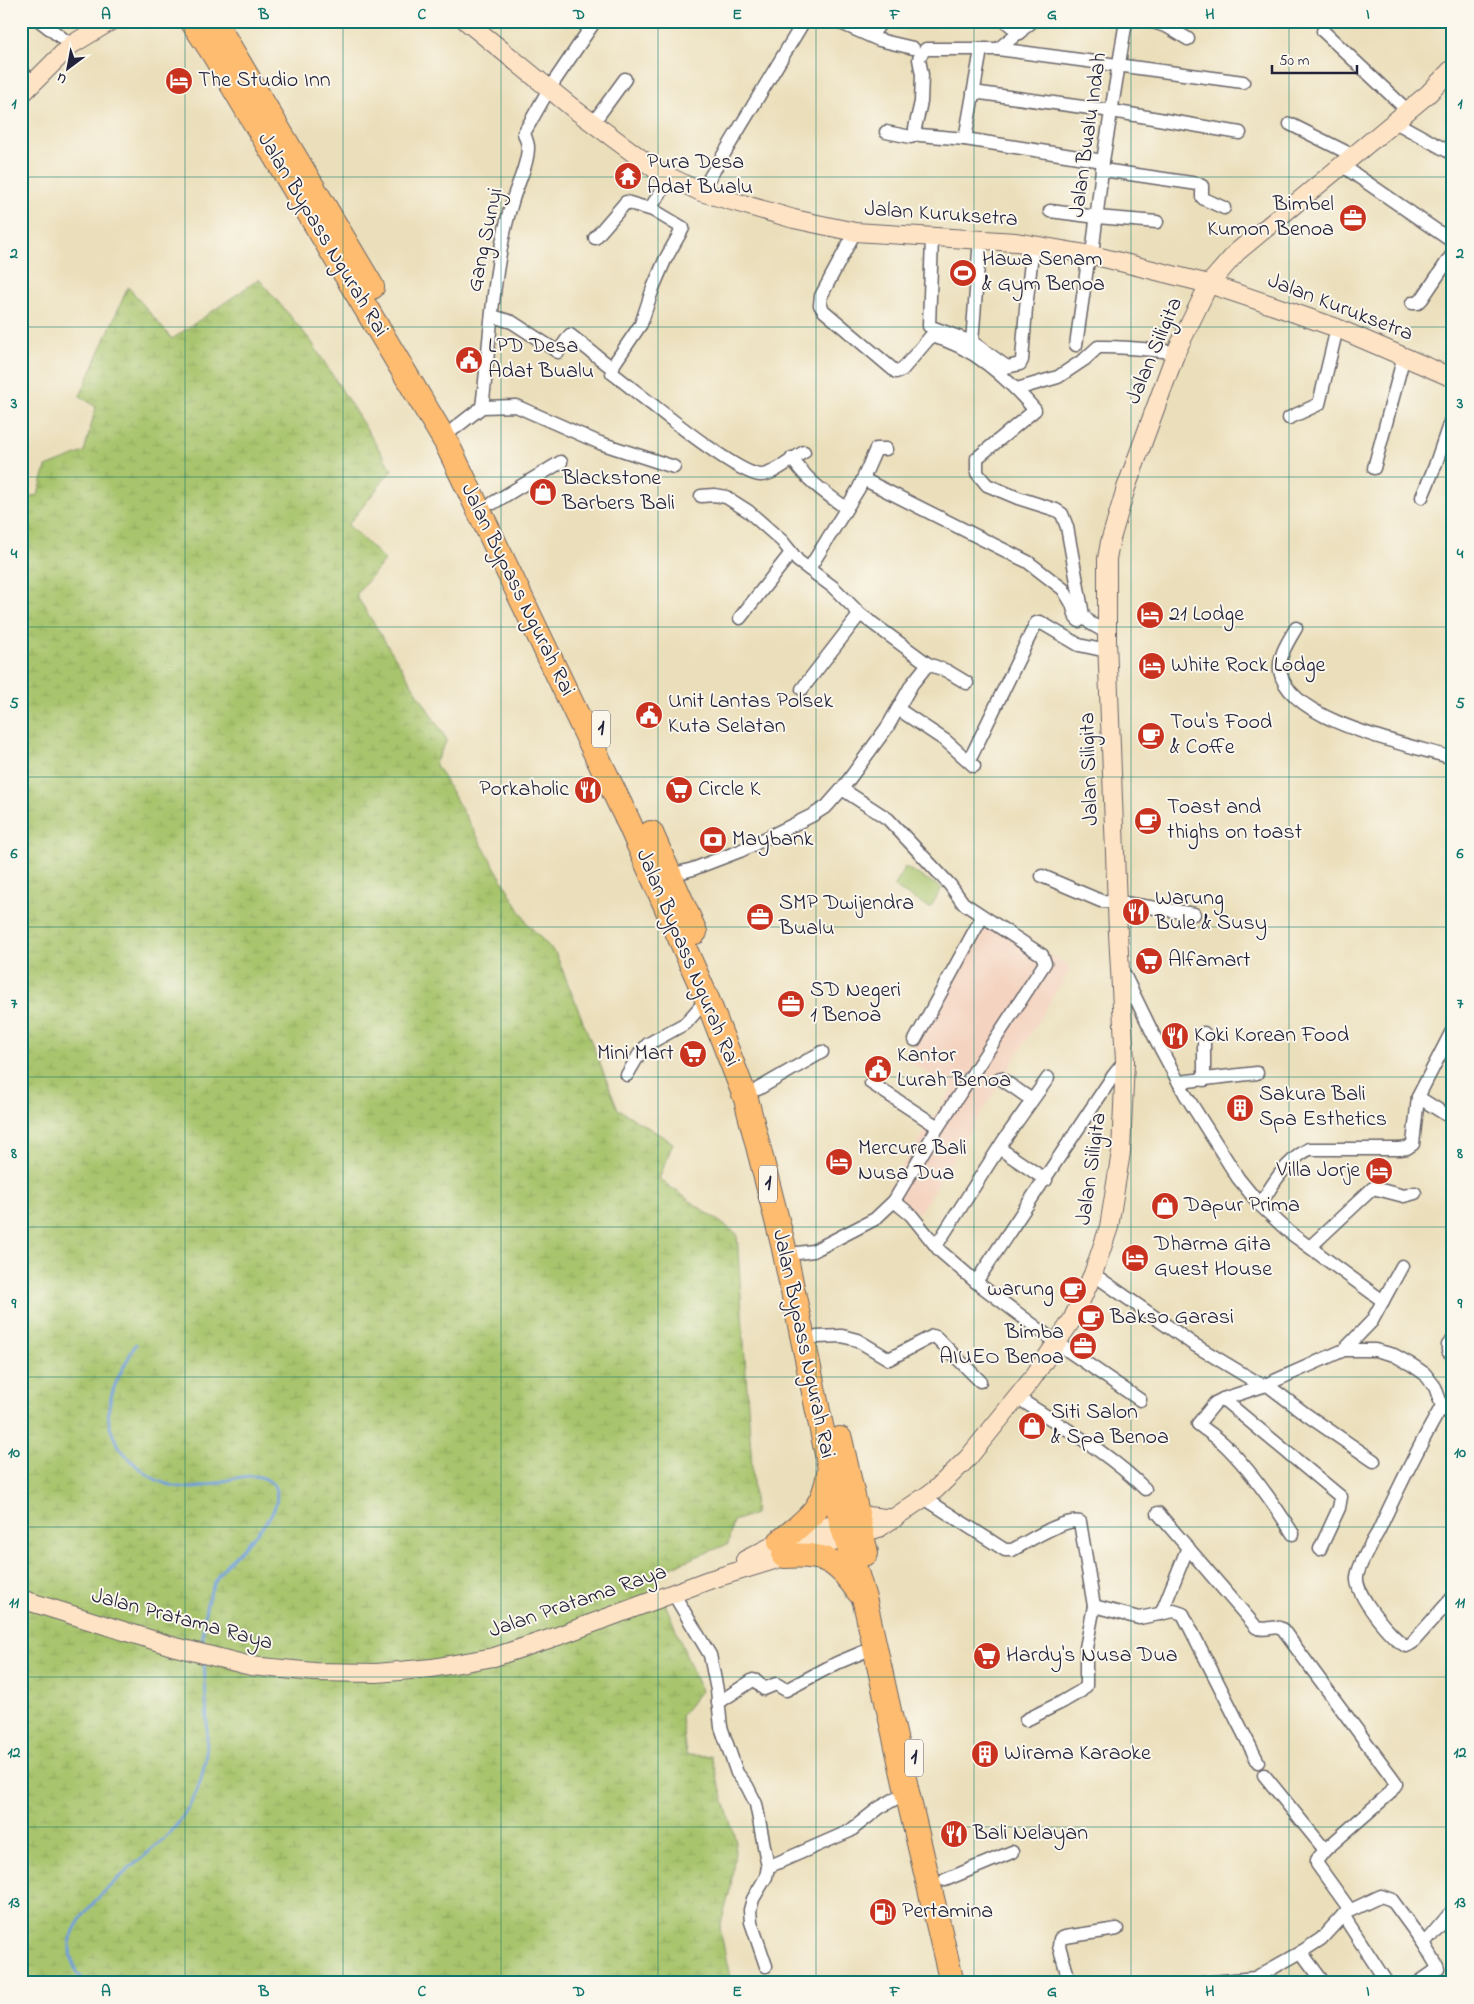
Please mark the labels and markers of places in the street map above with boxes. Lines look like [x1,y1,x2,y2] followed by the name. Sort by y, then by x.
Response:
[198,65,331,97] place label: The Studio Inn
[164,66,194,96] hotel icon: The Studio Inn
[647,147,753,204] place label: Pura Desa Adat Bualu
[613,161,643,191] temple icon: Pura Desa Adat Bualu
[1207,189,1334,246] place label: Bimbel Kumon Benoa
[1338,203,1368,233] office icon: Bimbel Kumon Benoa
[982,244,1105,302] place label: Hawa Senam & Gym Benoa
[948,258,978,288] sports icon: Hawa Senam & Gym Benoa
[488,331,594,388] place label: LPD Desa Adat Bualu
[454,345,484,375] public building icon: LPD Desa Adat Bualu
[561,463,675,520] place label: Blackstone Barbers Bali
[528,477,558,507] shop icon: Blackstone Barbers Bali
[1169,599,1244,632] place label: 21 Lodge
[1135,600,1165,630] hotel icon: 21 Lodge
[1171,650,1326,683] place label: White Rock Lodge
[1137,651,1167,681] hotel icon: White Rock Lodge
[668,686,833,743] place label: Unit Lantas Polsek Kuta Selatan
[634,700,664,730] public building icon: Unit Lantas Polsek Kuta Selatan
[1170,707,1272,764] place label: Tou's Food & Coffe
[1136,721,1166,751] cafe icon: Tou's Food & Coffe
[479,774,569,806] place label: Porkaholic
[698,774,761,806] place label: Circle K
[573,775,603,805] restaurant icon: Porkaholic
[664,775,694,805] supermarket icon: Circle K
[1167,792,1303,850] place label: Toast and thighs on toast
[1133,806,1163,836] cafe icon: Toast and thighs on toast
[732,824,814,857] place label: Maybank
[698,825,728,855] bank icon: Maybank
[1154,883,1267,941] place label: Warung Bule & Susy
[778,888,914,945] place label: SMP Dwijendra Bualu
[1121,897,1151,927] restaurant icon: Warung Bule & Susy
[745,902,775,932] office icon: SMP Dwijendra Bualu
[1168,945,1251,977] place label: Alfamart
[1134,946,1164,976] supermarket icon: Alfamart
[810,975,901,1032] place label: SD Negeri 1 Benoa
[776,989,806,1019] office icon: SD Negeri 1 Benoa
[1194,1020,1349,1052] place label: Koki Korean Food
[1160,1021,1190,1051] restaurant icon: Koki Korean Food
[597,1038,675,1070] place label: Mini Mart
[678,1039,708,1069] supermarket icon: Mini Mart
[897,1040,1011,1097] place label: Kantor Lurah Benoa
[863,1054,893,1084] public building icon: Kantor Lurah Benoa
[1259,1079,1387,1136] place label: Sakura Bali Spa Esthetics
[1225,1093,1255,1123] building icon: Sakura Bali Spa Esthetics
[858,1133,967,1190] place label: Mercure Bali Nusa Dua
[824,1147,854,1177] hotel icon: Mercure Bali Nusa Dua
[1276,1155,1360,1187] place label: Villa Jorje
[1364,1156,1394,1186] hotel icon: Villa Jorje
[1183,1190,1300,1222] place label: Dapur Prima
[1150,1191,1180,1221] shop icon: Dapur Prima
[1153,1229,1272,1286] place label: Dharma Gita Guest House
[1120,1243,1150,1273] hotel icon: Dharma Gita Guest House
[988,1274,1054,1307] place label: warung
[1058,1275,1088,1305] cafe icon: warung
[1109,1302,1234,1334] place label: Bakso Garasi
[1076,1303,1106,1333] cafe icon: Bakso Garasi
[939,1317,1064,1374] place label: Bimba AIUEO Benoa
[1068,1331,1098,1361] office icon: Bimba AIUEO Benoa
[1051,1397,1169,1454] place label: Siti Salon & Spa Benoa
[1017,1411,1047,1441] shop icon: Siti Salon & Spa Benoa
[1006,1640,1178,1673] place label: Hardy's Nusa Dua
[972,1641,1002,1671] supermarket icon: Hardy's Nusa Dua
[1004,1738,1151,1770] place label: Wirama Karaoke
[970,1739,1000,1769] building icon: Wirama Karaoke
[972,1818,1088,1851] place label: Bali Nelayan
[939,1819,969,1849] restaurant icon: Bali Nelayan
[902,1896,993,1928] place label: Pertamina
[868,1897,898,1927] fuel station icon: Pertamina

